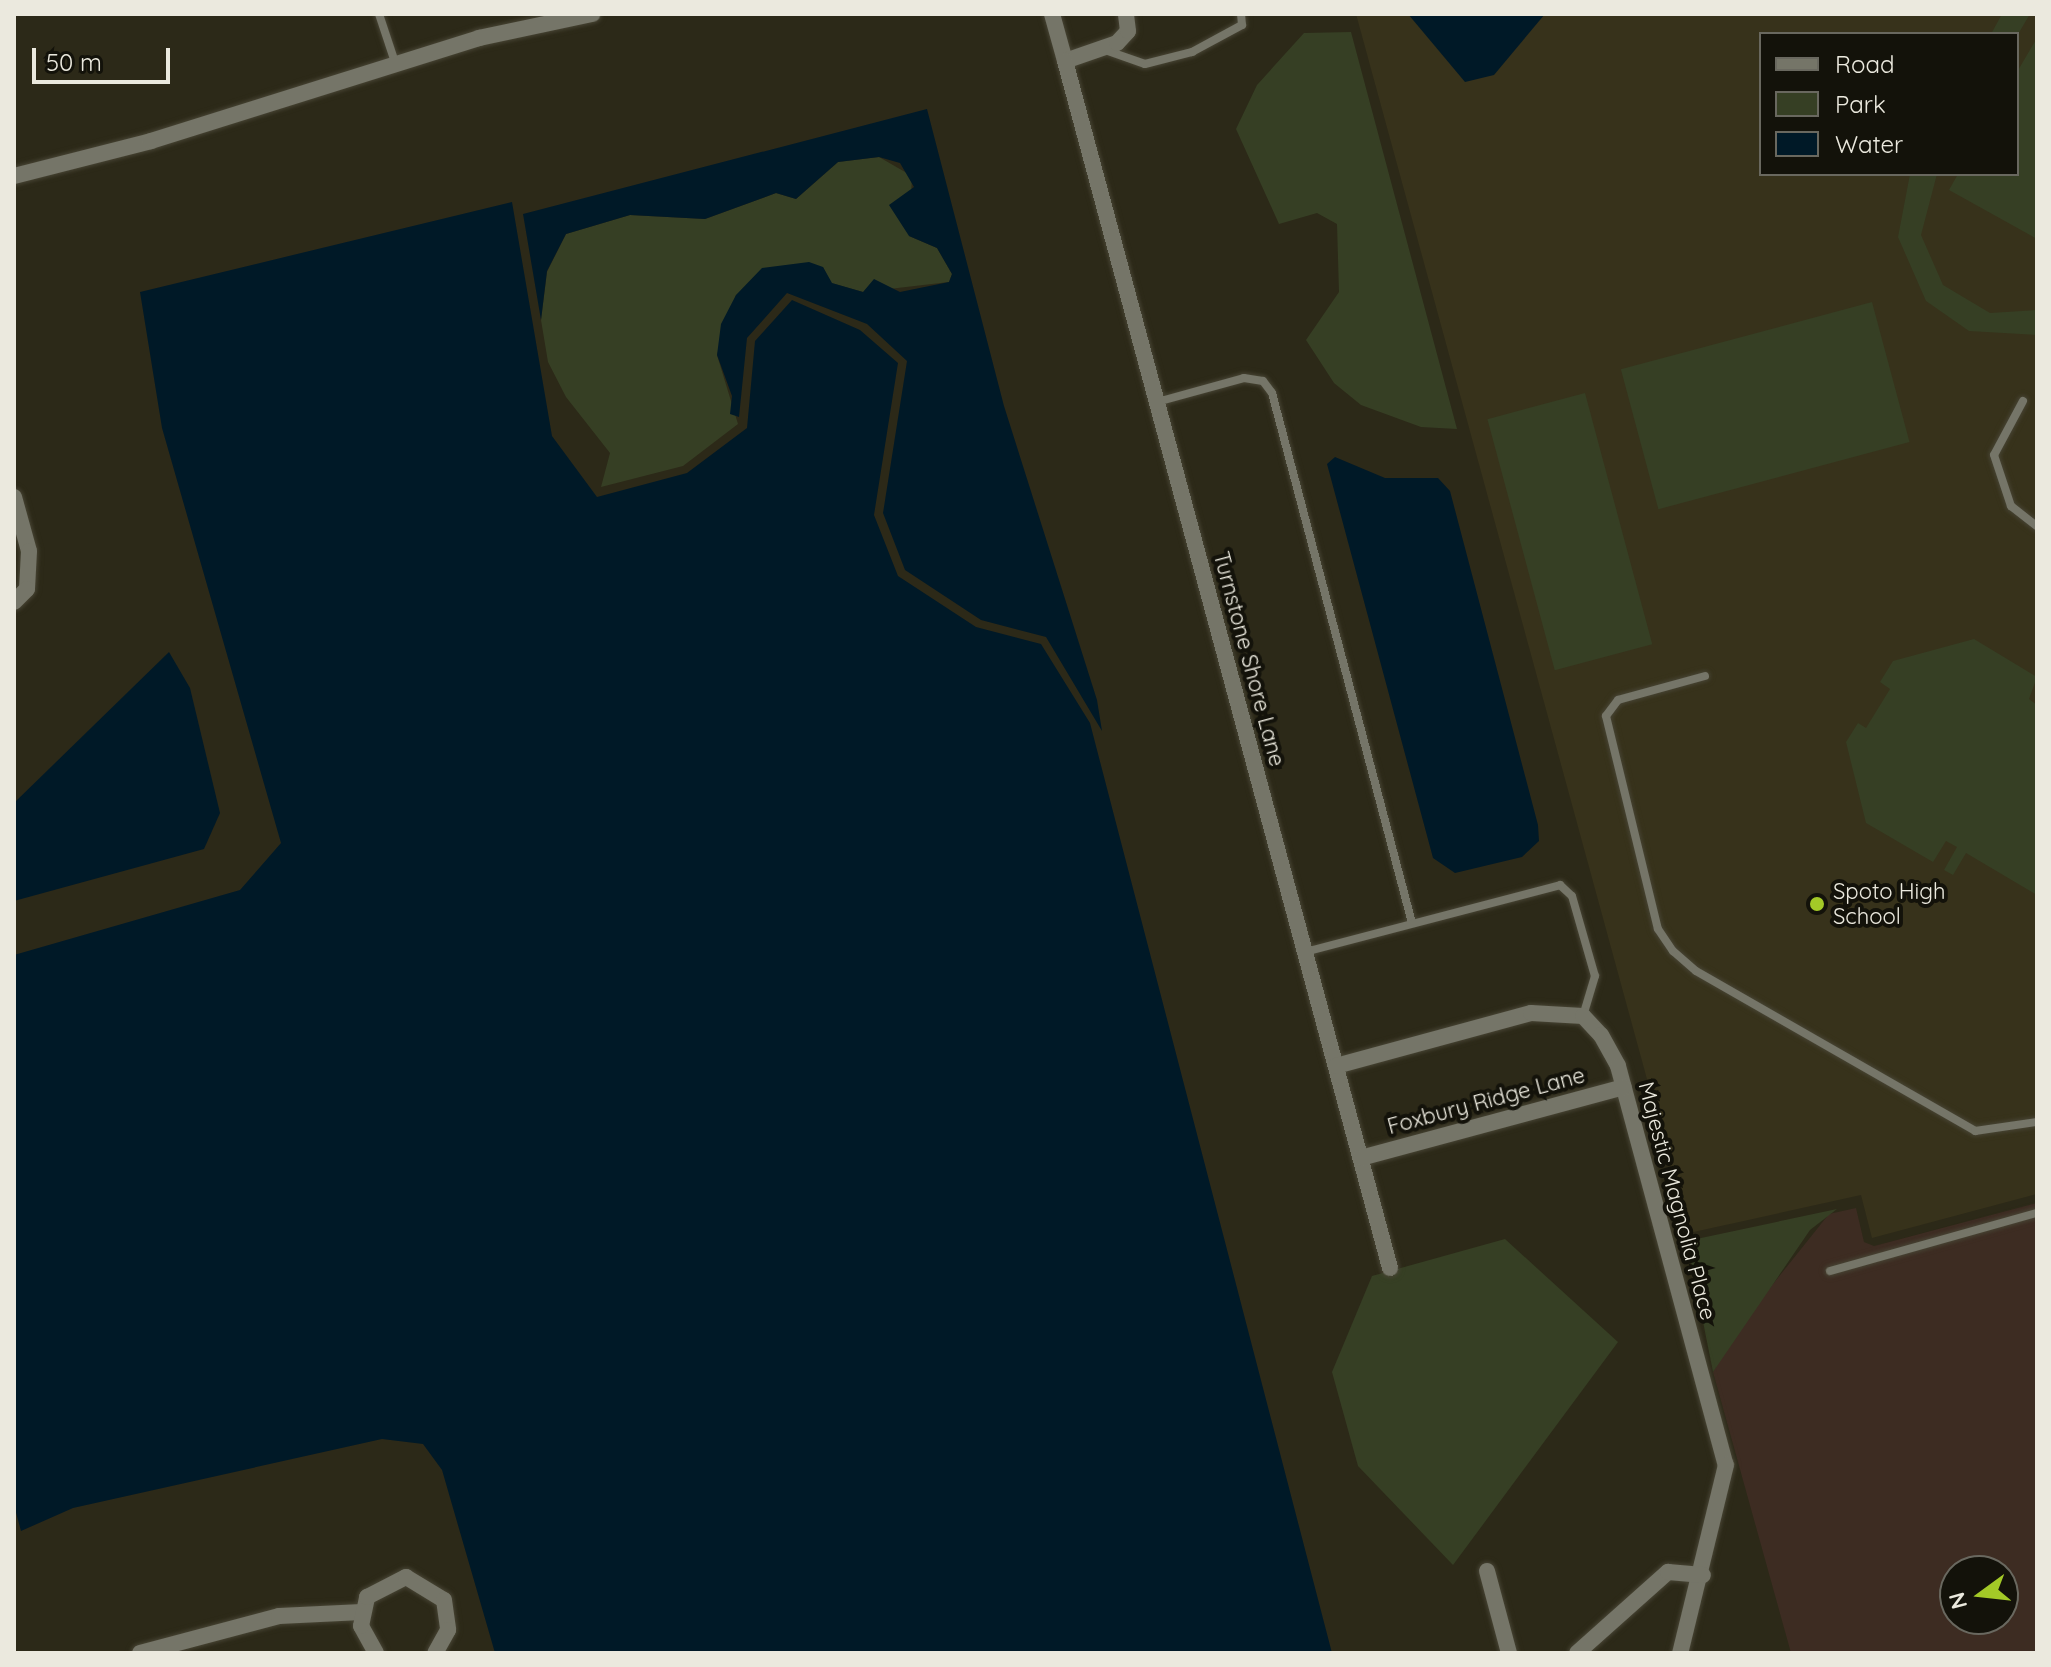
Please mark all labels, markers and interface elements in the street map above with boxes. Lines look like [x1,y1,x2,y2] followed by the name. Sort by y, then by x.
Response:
[36,32,174,82] scale bar
[1759,32,2019,176] legend
[46,47,102,77] text: 50 m
[1835,49,1895,79] text: Road
[1835,89,1886,119] text: Park
[1835,129,1903,159] text: Water
[1208,549,1290,769] street label: Turnstone Shore Lane
[1833,878,1945,930] place label: Spoto High School
[1808,895,1826,913] marker: Spoto High School
[1384,1062,1588,1140] street label: Foxbury Ridge Lane
[1632,1079,1722,1323] street label: Majestic Magnolia Place
[1939,1555,2019,1635] north arrow
[1942,1589,1973,1612] text: N

